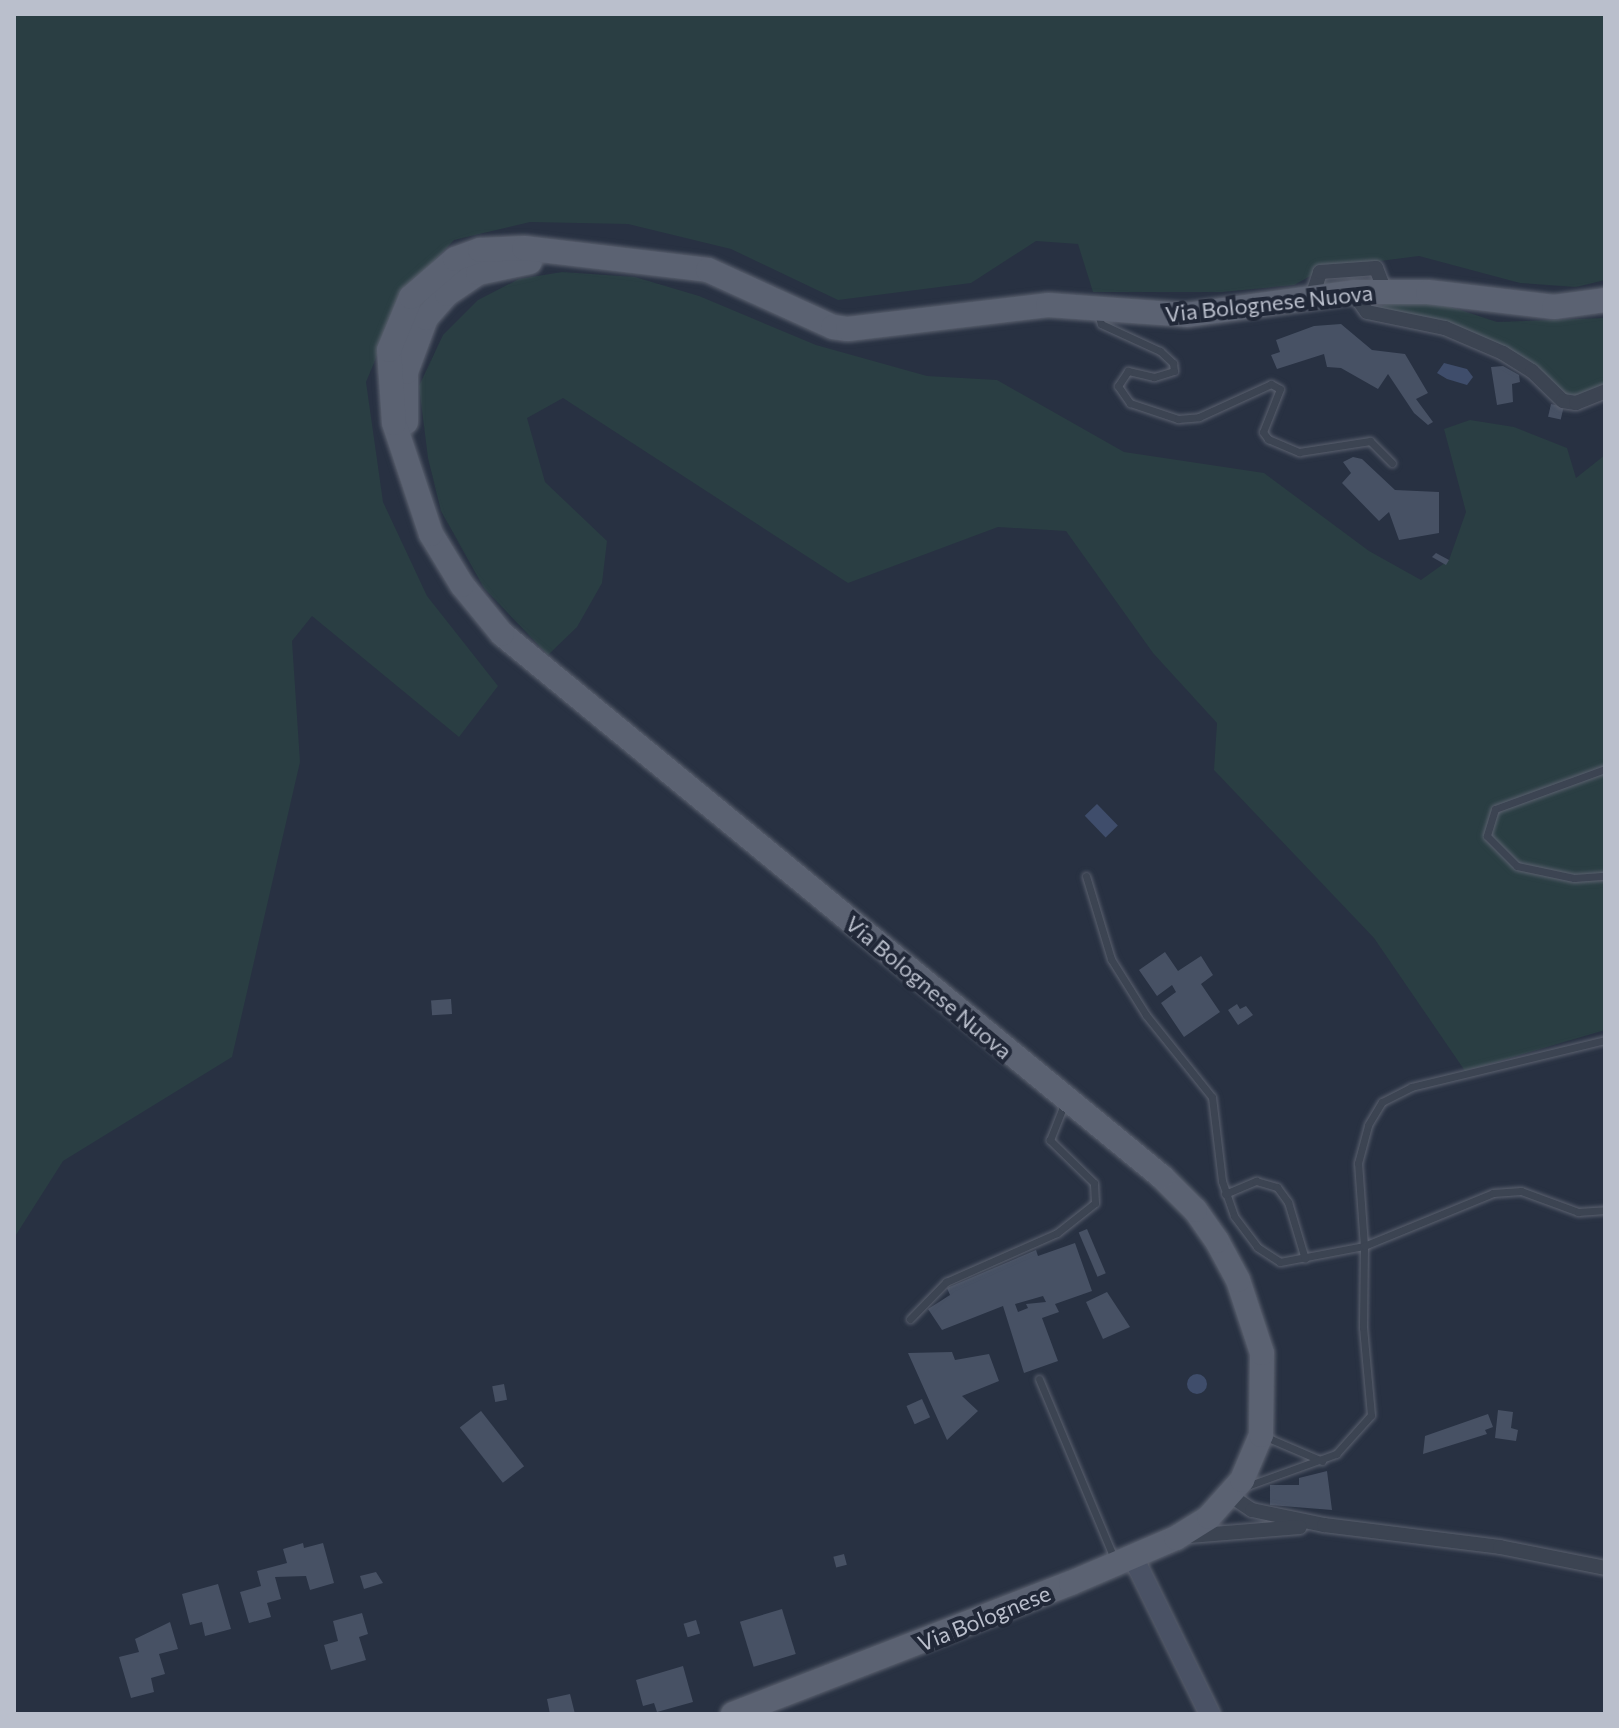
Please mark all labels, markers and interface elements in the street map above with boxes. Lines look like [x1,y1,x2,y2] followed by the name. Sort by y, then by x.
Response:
[1164,279,1374,327] street label: Via Bolognese Nuova
[841,910,1017,1064] street label: Via Bolognese Nuova
[914,1579,1054,1657] street label: Via Bolognese

